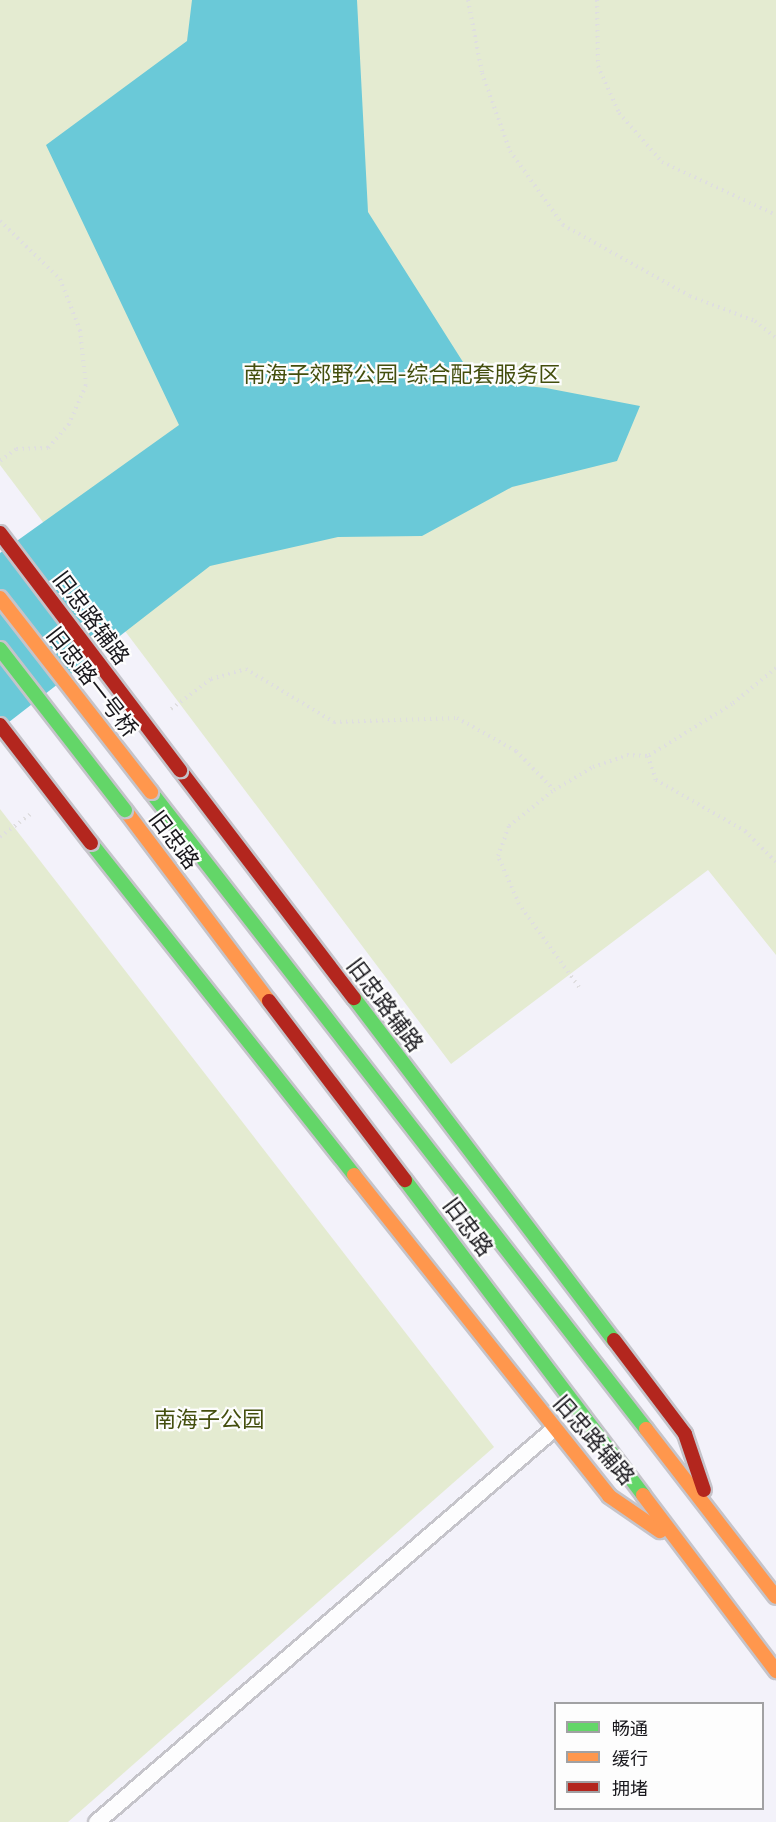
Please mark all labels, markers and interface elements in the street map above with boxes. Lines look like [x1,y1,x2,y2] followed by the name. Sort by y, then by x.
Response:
[243,362,561,388] park label: 南海子郊野公园-综合配套服务区
[47,566,135,670] street label: 旧忠路辅路
[41,622,143,742] street label: 旧忠路一号桥
[144,806,204,874] street label: 旧忠路
[341,953,429,1057] street label: 旧忠路辅路
[438,1193,498,1261] street label: 旧忠路
[548,1390,640,1490] street label: 旧忠路辅路
[154,1407,264,1433] park label: 南海子公园
[554,1702,764,1810] legend
[612,1718,648,1740] text: 畅通
[612,1748,648,1770] text: 缓行
[612,1778,648,1800] text: 拥堵

